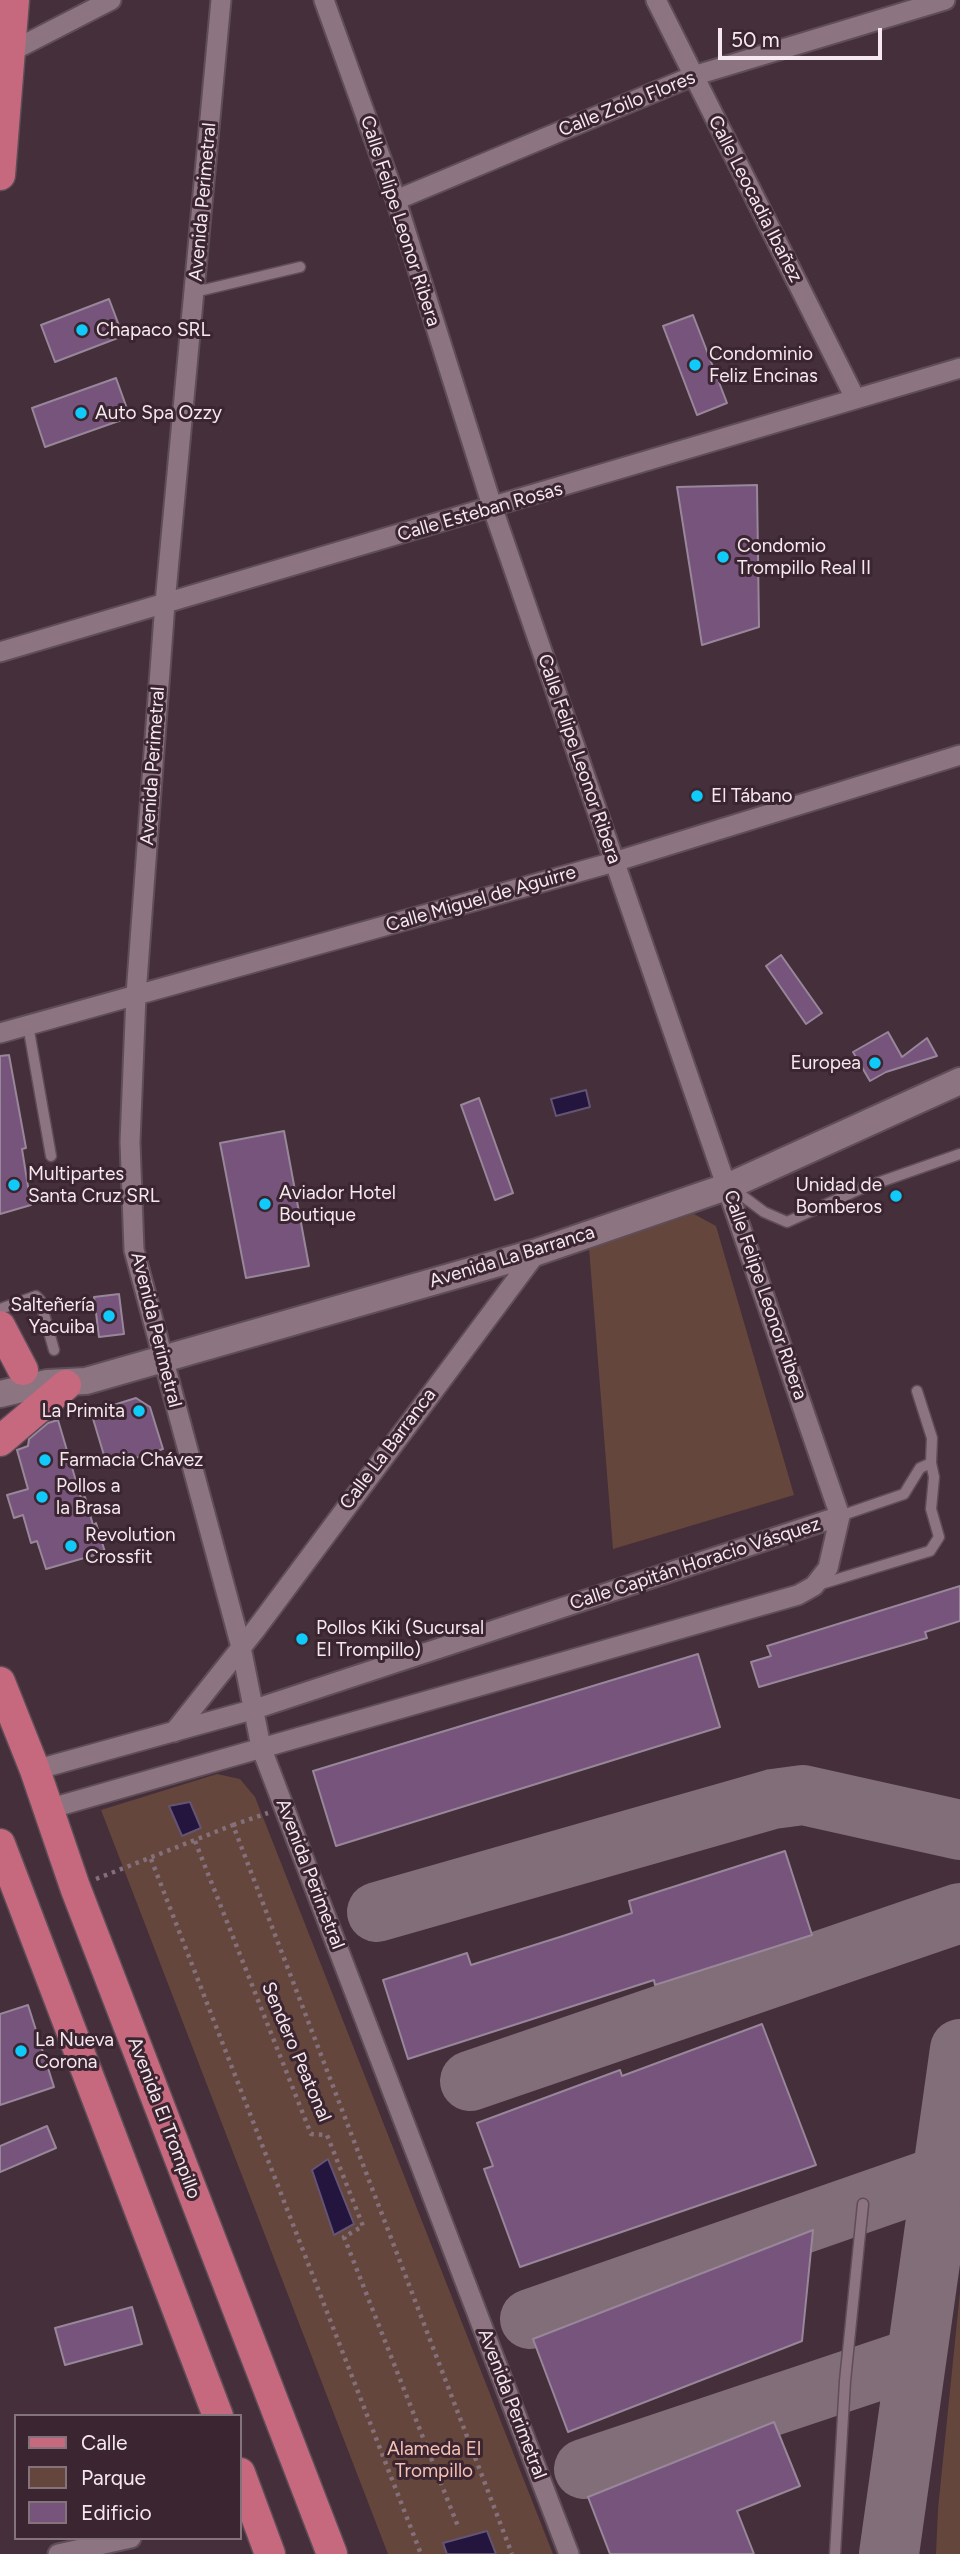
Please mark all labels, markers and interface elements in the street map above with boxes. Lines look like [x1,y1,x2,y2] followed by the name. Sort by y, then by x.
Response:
[722,14,886,58] scale bar
[731,27,780,52] text: 50 m
[555,66,699,142] street label: Calle Zoilo Flores
[703,112,807,286] street label: Calle Leocadia Ibañez
[355,113,445,329] street label: Calle Felipe Leonor Ribera
[185,122,221,282] street label: Avenida Perimetral
[96,319,210,341] place label: Chapaco SRL
[74,322,90,338] marker: Chapaco SRL
[709,343,818,387] place label: Condominio Feliz Encinas
[687,357,703,373] marker: Condominio Feliz Encinas
[95,402,222,424] place label: Auto Spa Ozzy
[73,405,89,421] marker: Auto Spa Ozzy
[395,477,565,547] street label: Calle Esteban Rosas
[737,535,871,579] place label: Condomio Trompillo Real II
[715,549,731,565] marker: Condomio Trompillo Real II
[532,651,626,867] street label: Calle Felipe Leonor Ribera
[136,686,170,846] street label: Avenida Perimetral
[711,785,793,807] place label: El Tábano
[689,788,705,804] marker: El Tábano
[383,861,579,937] street label: Calle Miguel de Aguirre
[790,1052,861,1074] place label: Europea
[867,1055,883,1071] marker: Europea
[28,1163,160,1207] place label: Multipartes Santa Cruz SRL
[795,1174,882,1218] place label: Unidad de Bomberos
[6,1177,22,1193] marker: Multipartes Santa Cruz SRL
[279,1182,396,1226] place label: Aviador Hotel Boutique
[718,1187,812,1403] street label: Calle Felipe Leonor Ribera
[888,1188,904,1204] marker: Unidad de Bomberos
[257,1196,273,1212] marker: Aviador Hotel Boutique
[426,1221,598,1293] street label: Avenida La Barranca
[126,1250,186,1410] street label: Avenida Perimetral
[10,1294,95,1338] place label: Salteñería Yacuiba
[101,1308,117,1324] marker: Salteñería Yacuiba
[335,1384,441,1514] street label: Calle La Barranca
[42,1400,125,1422] place label: La Primita
[131,1403,147,1419] marker: La Primita
[59,1449,203,1471] place label: Farmacia Chávez
[37,1452,53,1468] marker: Farmacia Chávez
[56,1475,121,1519] place label: Pollos a la Brasa
[34,1489,50,1505] marker: Pollos a la Brasa
[567,1513,823,1615] street label: Calle Capitán Horacio Vásquez
[85,1524,176,1568] place label: Revolution Crossfit
[63,1538,79,1554] marker: Revolution Crossfit
[316,1617,484,1661] place label: Pollos Kiki (Sucursal El Trompillo)
[294,1631,310,1647] marker: Pollos Kiki (Sucursal El Trompillo)
[271,1796,349,1952] street label: Avenida Perimetral
[256,1979,336,2125] street label: Sendero Peatonal
[35,2029,114,2073] place label: La Nueva Corona
[123,2034,205,2202] street label: Avenida El Trompillo
[13,2043,29,2059] marker: La Nueva Corona
[473,2326,551,2482] street label: Avenida Perimetral
[14,2414,242,2540] legend
[81,2430,128,2455] text: Calle
[387,2438,481,2482] park label: Alameda El Trompillo
[81,2465,146,2490] text: Parque
[81,2500,152,2525] text: Edificio

